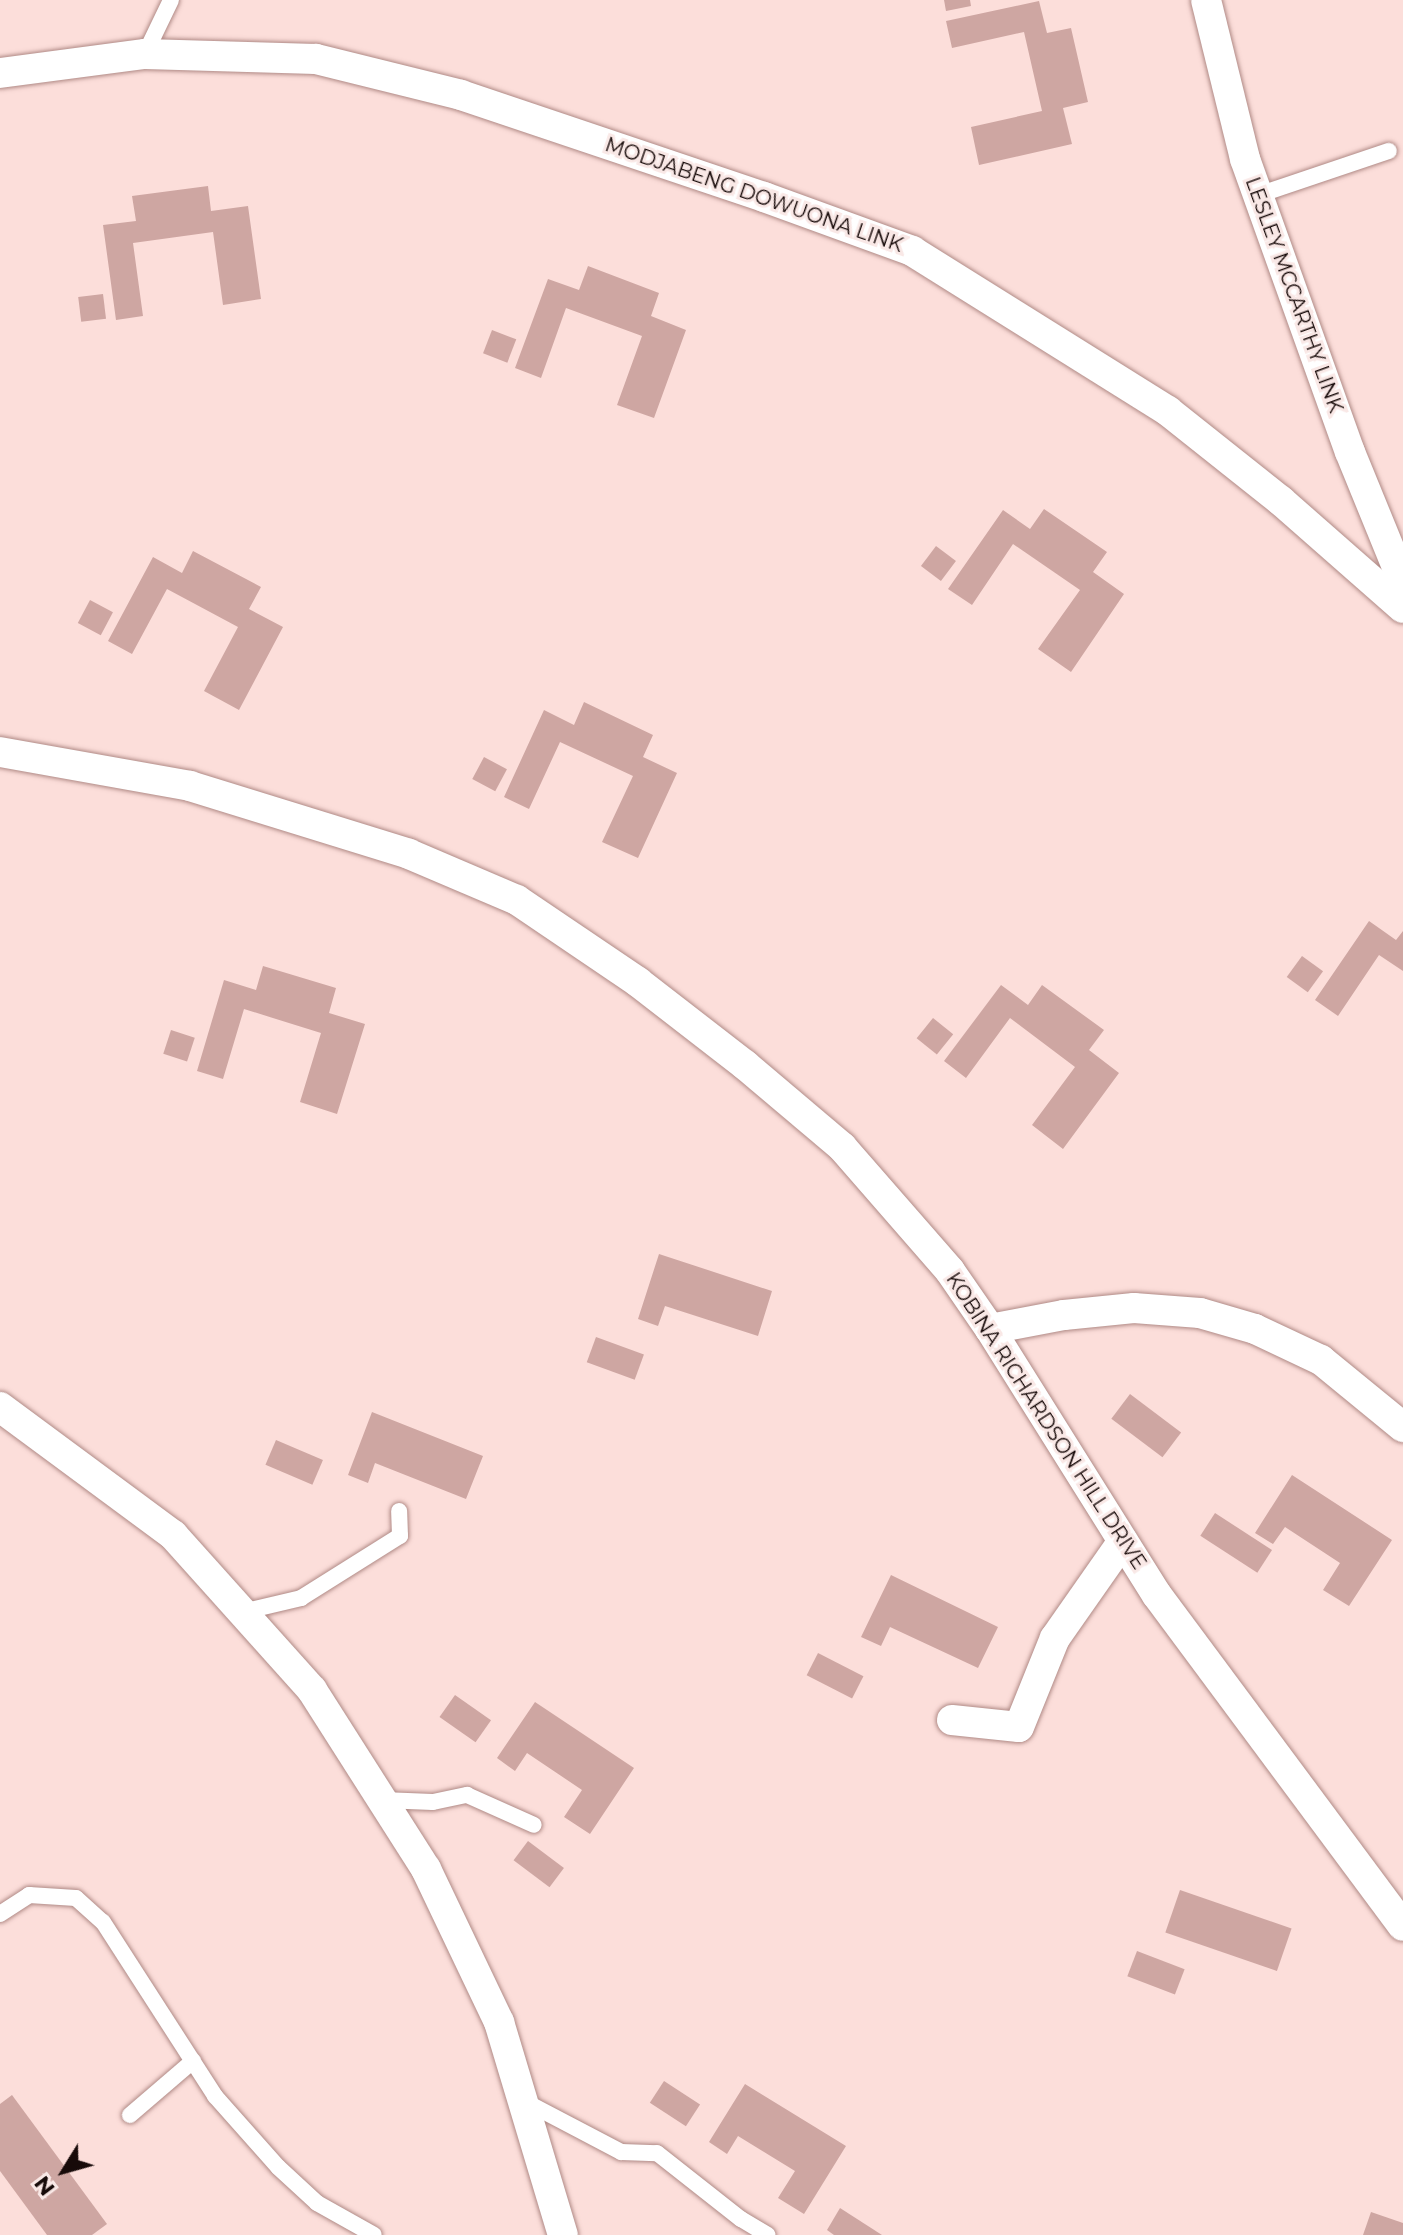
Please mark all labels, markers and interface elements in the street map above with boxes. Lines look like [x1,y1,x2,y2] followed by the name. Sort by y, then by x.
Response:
[602,133,906,257] street label: MODJABENG DOWUONA LINK
[1240,174,1348,416] street label: LESLEY MCCARTHY LINK
[941,1268,1151,1574] street label: KOBINA RICHARDSON HILL DRIVE
[24,2131,104,2211] north arrow
[28,2171,61,2201] text: N

